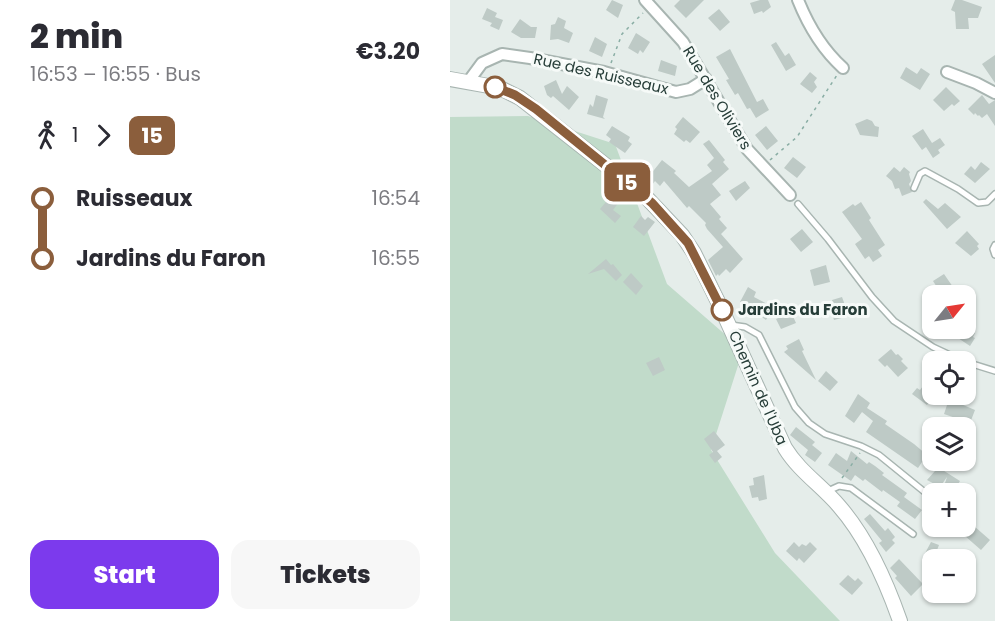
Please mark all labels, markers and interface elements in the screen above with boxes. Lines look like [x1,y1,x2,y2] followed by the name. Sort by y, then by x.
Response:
[30,13,123,60] text: 2 min
[356,36,420,67] text: €3.20
[678,42,757,154] street label: Rue des Oliviers
[532,48,671,99] street label: Rue des Ruisseaux
[30,60,201,88] text: 16:53 – 16:55 · Bus
[484,76,506,98] unlabelled marker
[30,119,63,152] icon: walk
[87,119,120,152] icon: forward
[72,121,78,149] text: 1
[141,121,163,150] text: 15
[600,162,654,201] line badge: 15
[616,168,638,197] text: 15
[76,183,192,214] text: Ruisseaux
[372,184,420,212] text: 16:54
[76,243,266,274] text: Jardins du Faron
[372,244,420,272] text: 16:55
[922,285,976,339] north arrow
[922,285,976,603] map controls
[711,299,733,321] marker: Jardins du Faron
[738,299,868,320] place label: Jardins du Faron
[724,327,793,448] street label: Chemin de l'Uba
[922,351,976,405] button: locate
[922,417,976,471] button: layers
[922,483,976,537] button: +
[30,540,219,609] button: Start
[231,540,420,609] button: Tickets
[922,549,976,603] button: −

